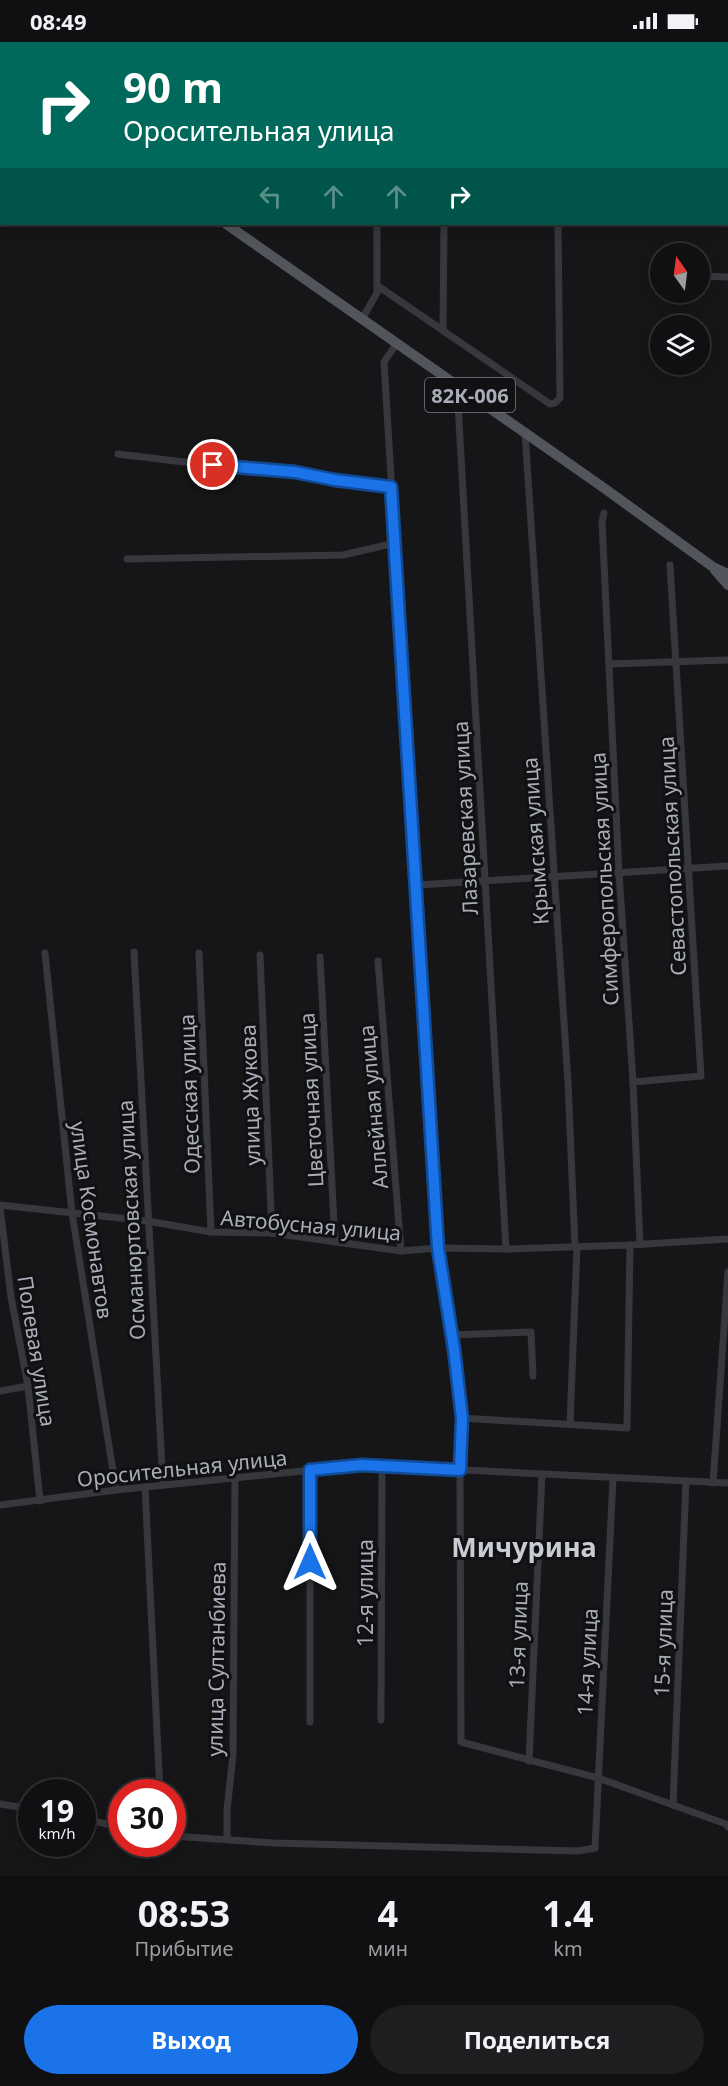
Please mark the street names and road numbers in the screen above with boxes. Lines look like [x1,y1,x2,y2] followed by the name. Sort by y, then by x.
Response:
[425,378,515,412] road number: 82К-006
[446,720,484,916] street label: Лазаревская улица
[652,736,692,976] street label: Севастопольская улица
[583,752,625,1006] street label: Симферопольская улица
[515,756,555,926] street label: Крымская улица
[292,1012,330,1188] street label: Цветочная улица
[172,1014,206,1174] street label: Одесская улица
[234,1024,266,1166] street label: улица Жукова
[352,1024,394,1190] street label: Аллейная улица
[111,1099,151,1341] street label: Османюртовская улица
[64,1119,120,1321] street label: улица Космонавтов
[220,1203,402,1247] street label: Автобусная улица
[11,1274,63,1428] street label: Полевая улица
[76,1443,288,1493] street label: Оросительная улица
[351,1539,379,1647] street label: 12-я улица
[200,1561,232,1757] street label: улица Султанбиева
[502,1581,534,1689] street label: 13-я улица
[647,1589,679,1697] street label: 15-я улица
[570,1607,604,1717] street label: 14-я улица

